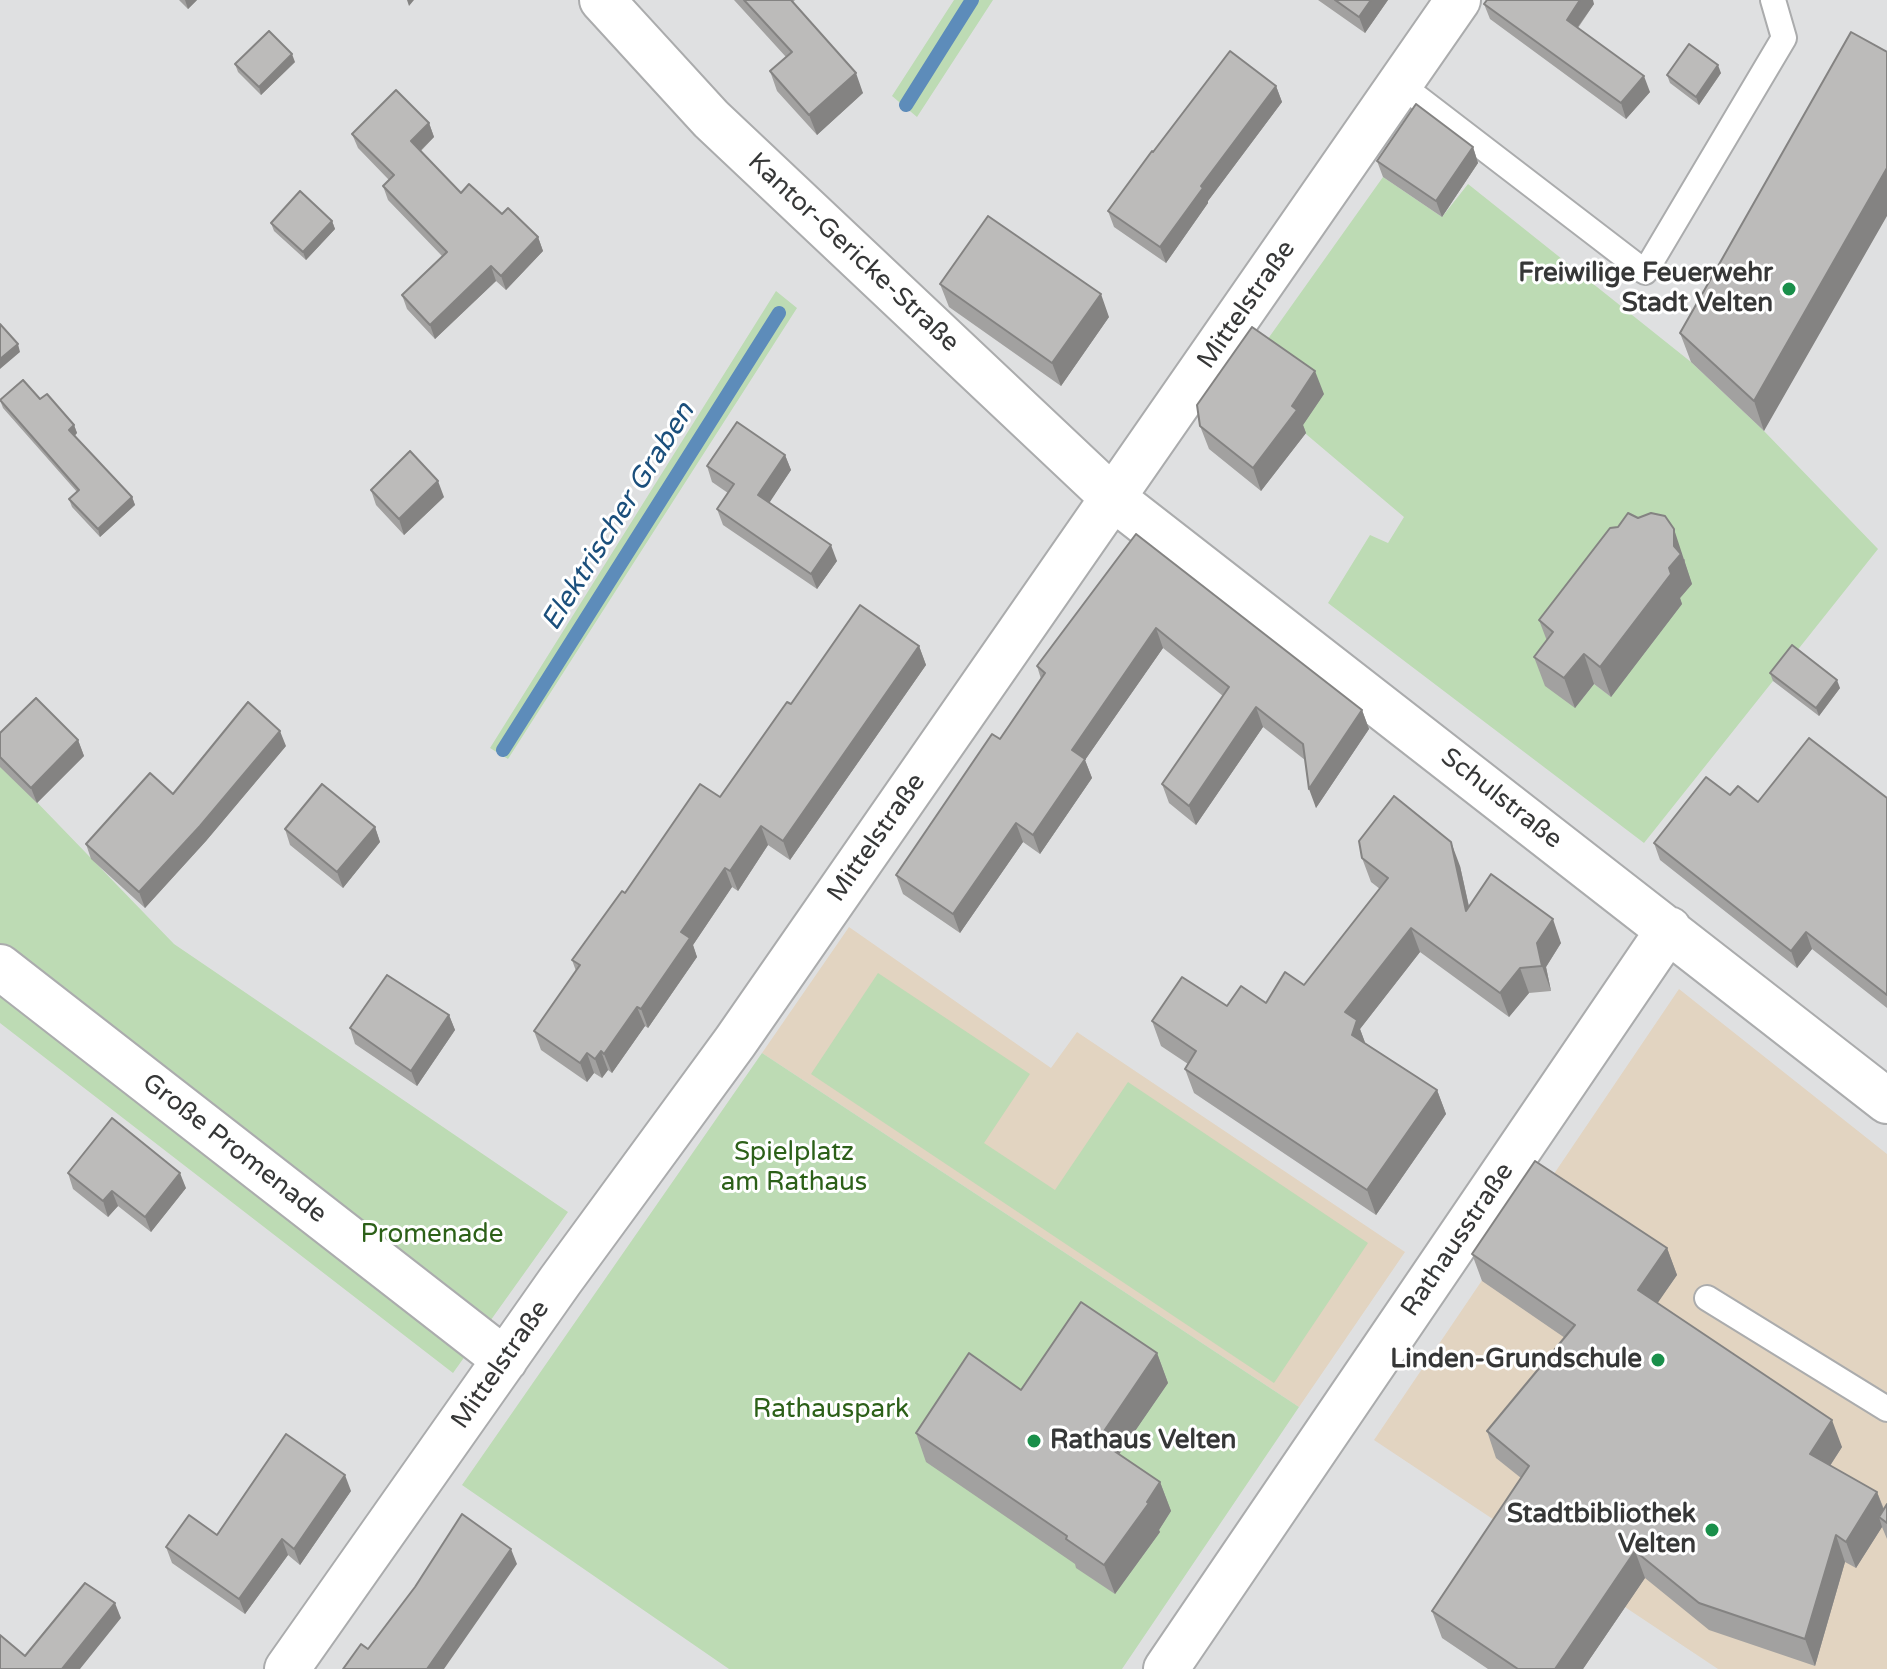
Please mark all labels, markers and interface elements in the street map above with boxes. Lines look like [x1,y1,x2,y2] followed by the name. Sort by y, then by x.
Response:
[741,147,965,359] street label: Kantor-Gericke-Straße
[1191,235,1303,375] street label: Mittelstraße
[1518,258,1773,320] place label: Freiwilige Feuerwehr Stadt Velten
[1780,280,1798,298] marker: Freiwilige Feuerwehr Stadt Velten
[535,397,703,637] water label: Elektrischer Graben
[1434,742,1568,856] street label: Schulstraße
[821,768,933,908] street label: Mittelstraße
[136,1067,332,1231] street label: Große Promenade
[721,1137,867,1198] park label: Spielplatz am Rathaus
[1395,1157,1521,1323] street label: Rathausstraße
[361,1219,503,1251] park label: Promenade
[445,1295,557,1435] street label: Mittelstraße
[1390,1344,1642,1376] place label: Linden-Grundschule
[1649,1351,1667,1369] marker: Linden-Grundschule
[753,1394,909,1426] park label: Rathauspark
[1050,1425,1236,1457] place label: Rathaus Velten
[1025,1432,1043,1450] marker: Rathaus Velten
[1507,1499,1696,1560] place label: Stadtbibliothek Velten
[1703,1521,1721,1539] marker: Stadtbibliothek Velten

